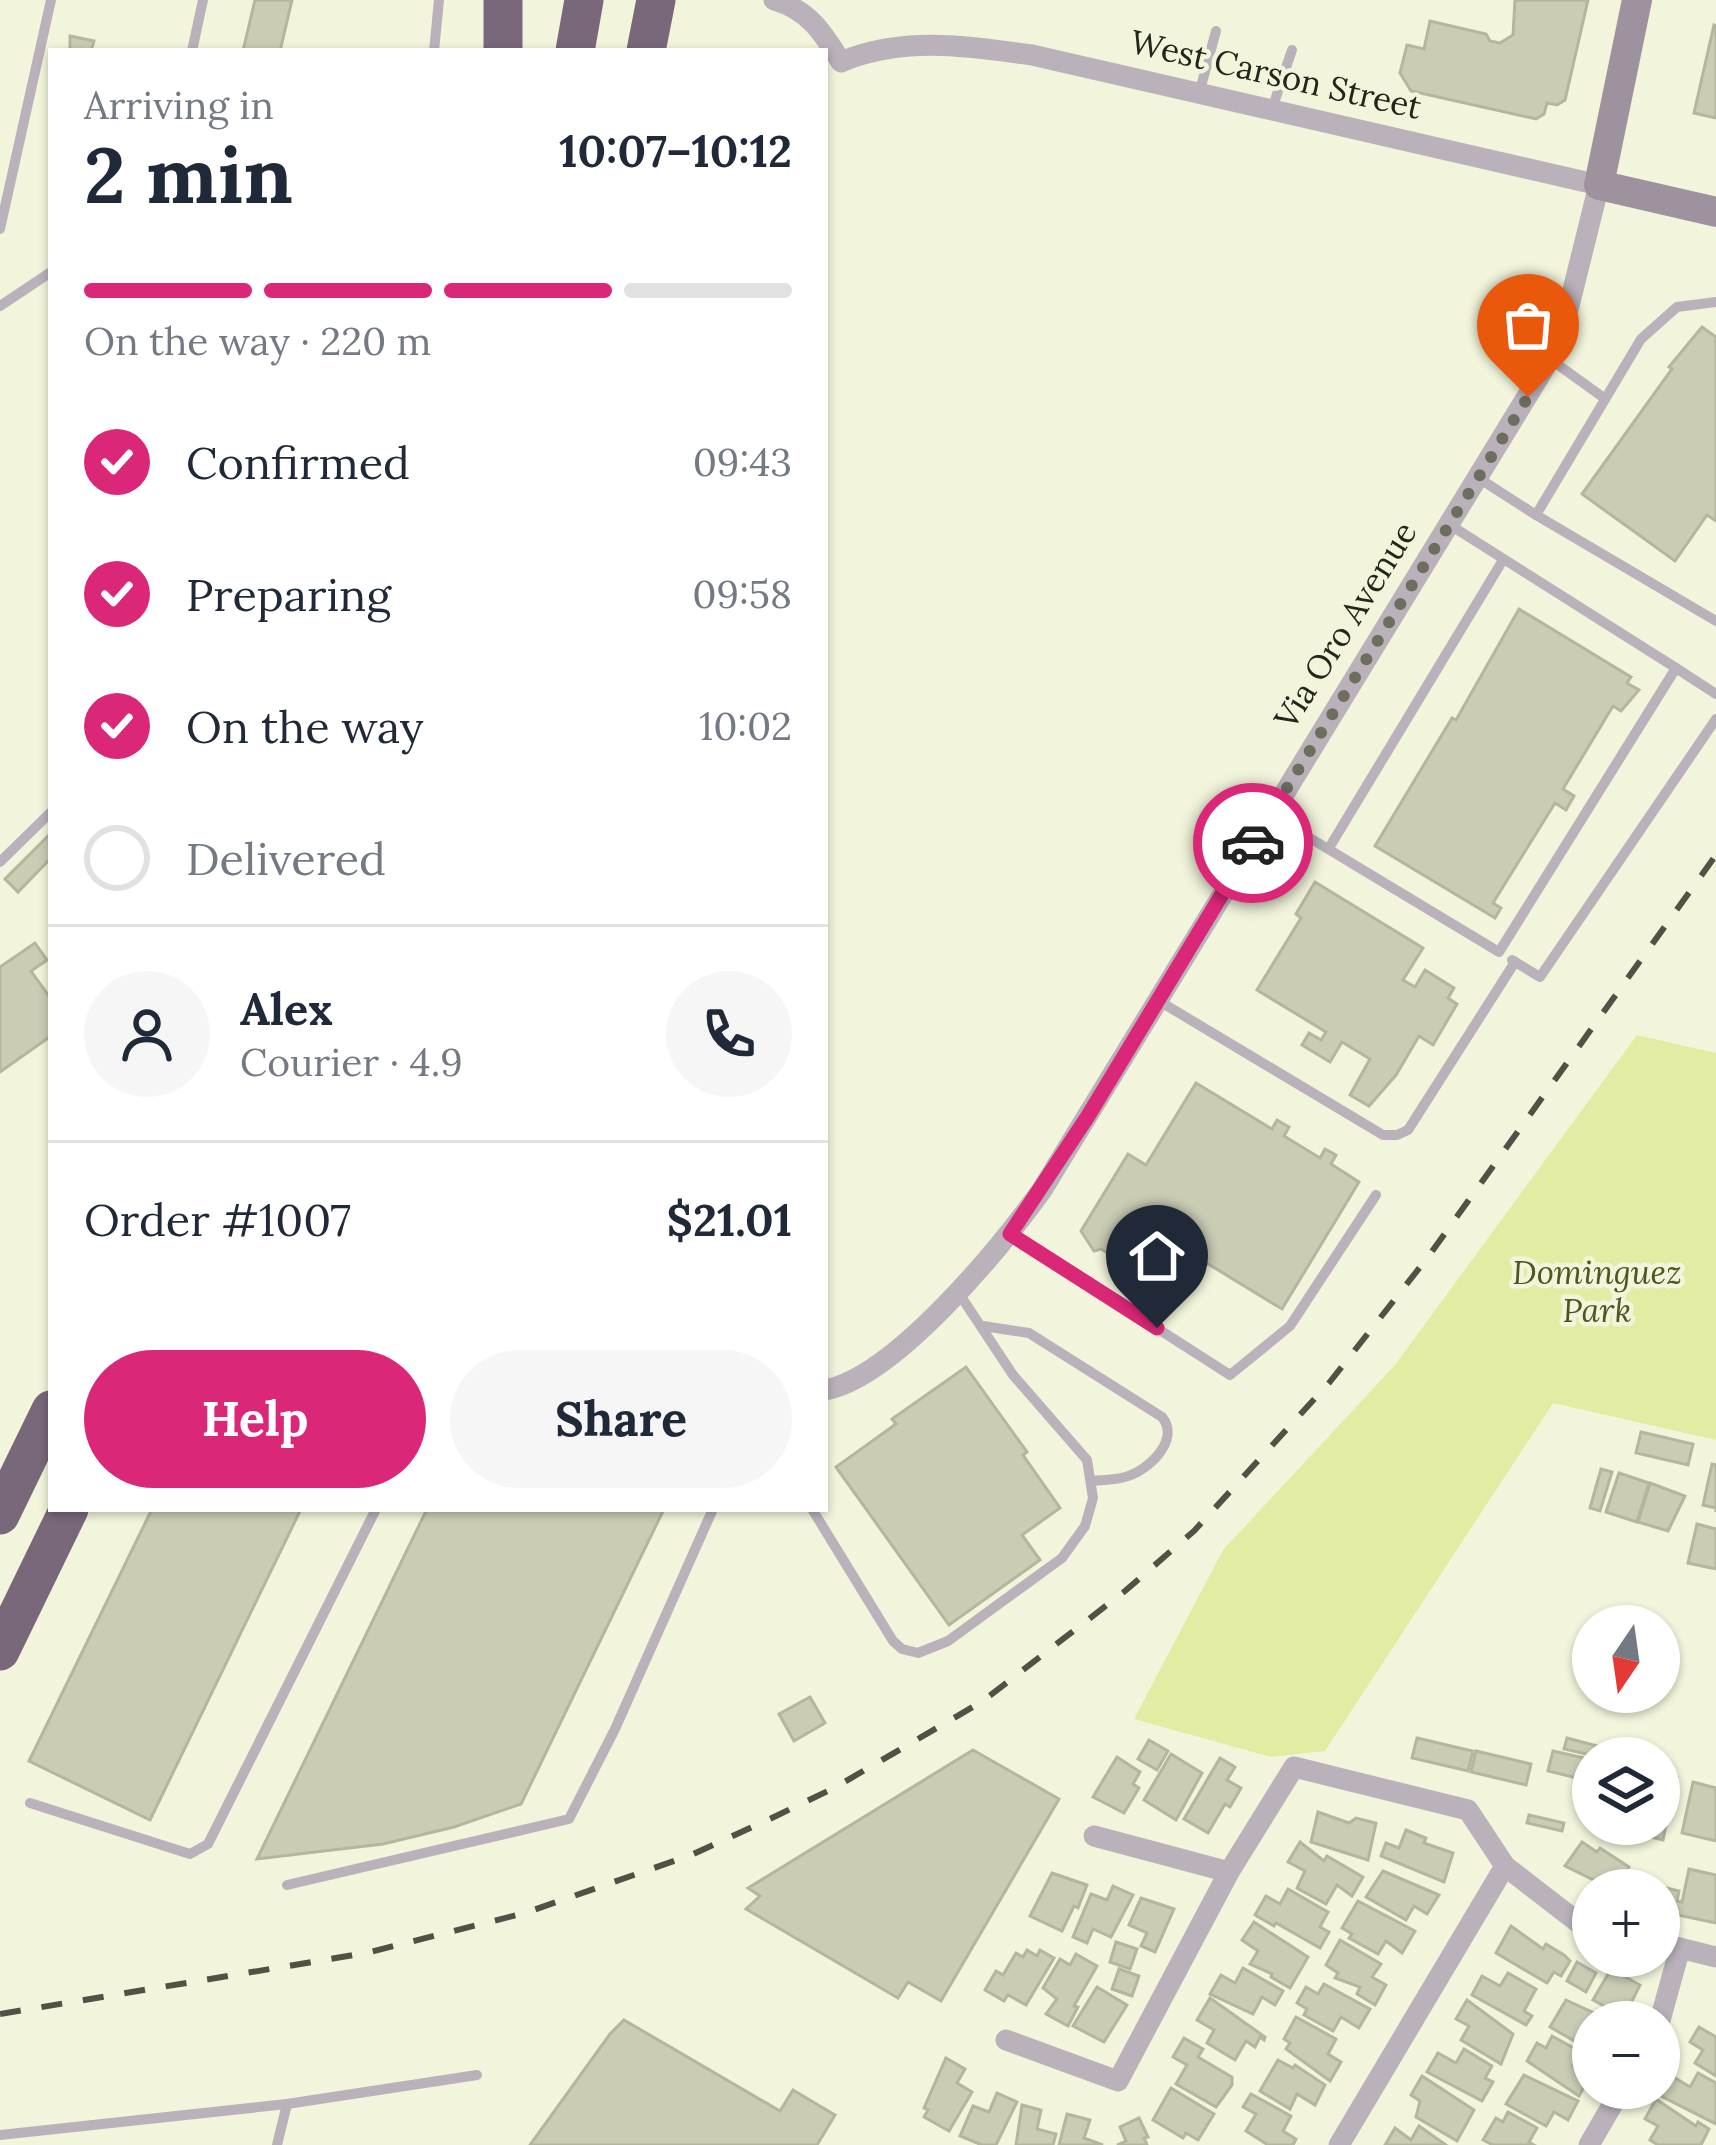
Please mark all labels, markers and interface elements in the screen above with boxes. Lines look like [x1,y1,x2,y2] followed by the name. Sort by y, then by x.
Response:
[1126,20,1426,128] street label: West Carson Street
[84,80,274,130] text: Arriving in
[559,122,792,179] text: 10:07–10:12
[84,125,293,224] text: 2 min
[1477,274,1579,397] pin
[1495,292,1561,358] icon: bag
[84,316,431,366] text: On the way · 220 m
[84,429,150,495] icon: check
[186,434,410,491] text: Confirmed
[693,437,792,487] text: 09:43
[1264,514,1425,737] street label: Via Oro Avenue
[84,561,150,627] icon: check
[186,566,391,623] text: Preparing
[692,569,792,619] text: 09:58
[84,693,150,759] icon: check
[186,698,424,755] text: On the way
[699,701,792,751] text: 10:02
[1193,783,1313,903] courier
[1220,810,1286,876] icon: car
[186,830,386,887] text: Delivered
[84,971,210,1097] button: person
[666,971,792,1097] button: phone
[240,980,333,1037] text: Alex
[240,1037,463,1087] text: Courier · 4.9
[84,1191,351,1248] text: Order #1007
[667,1191,792,1248] text: $21.01
[1106,1205,1208,1328] pin
[1124,1223,1190,1289] icon: home
[1512,1251,1682,1331] park label: Dominguez Park
[84,1350,426,1488] button: Help
[450,1350,792,1488] button: Share
[1572,1605,1680,1713] north arrow
[1572,1605,1680,2109] map controls
[1572,1737,1680,1845] button: layers
[1572,1869,1680,1977] button: +
[1572,2001,1680,2109] button: −

